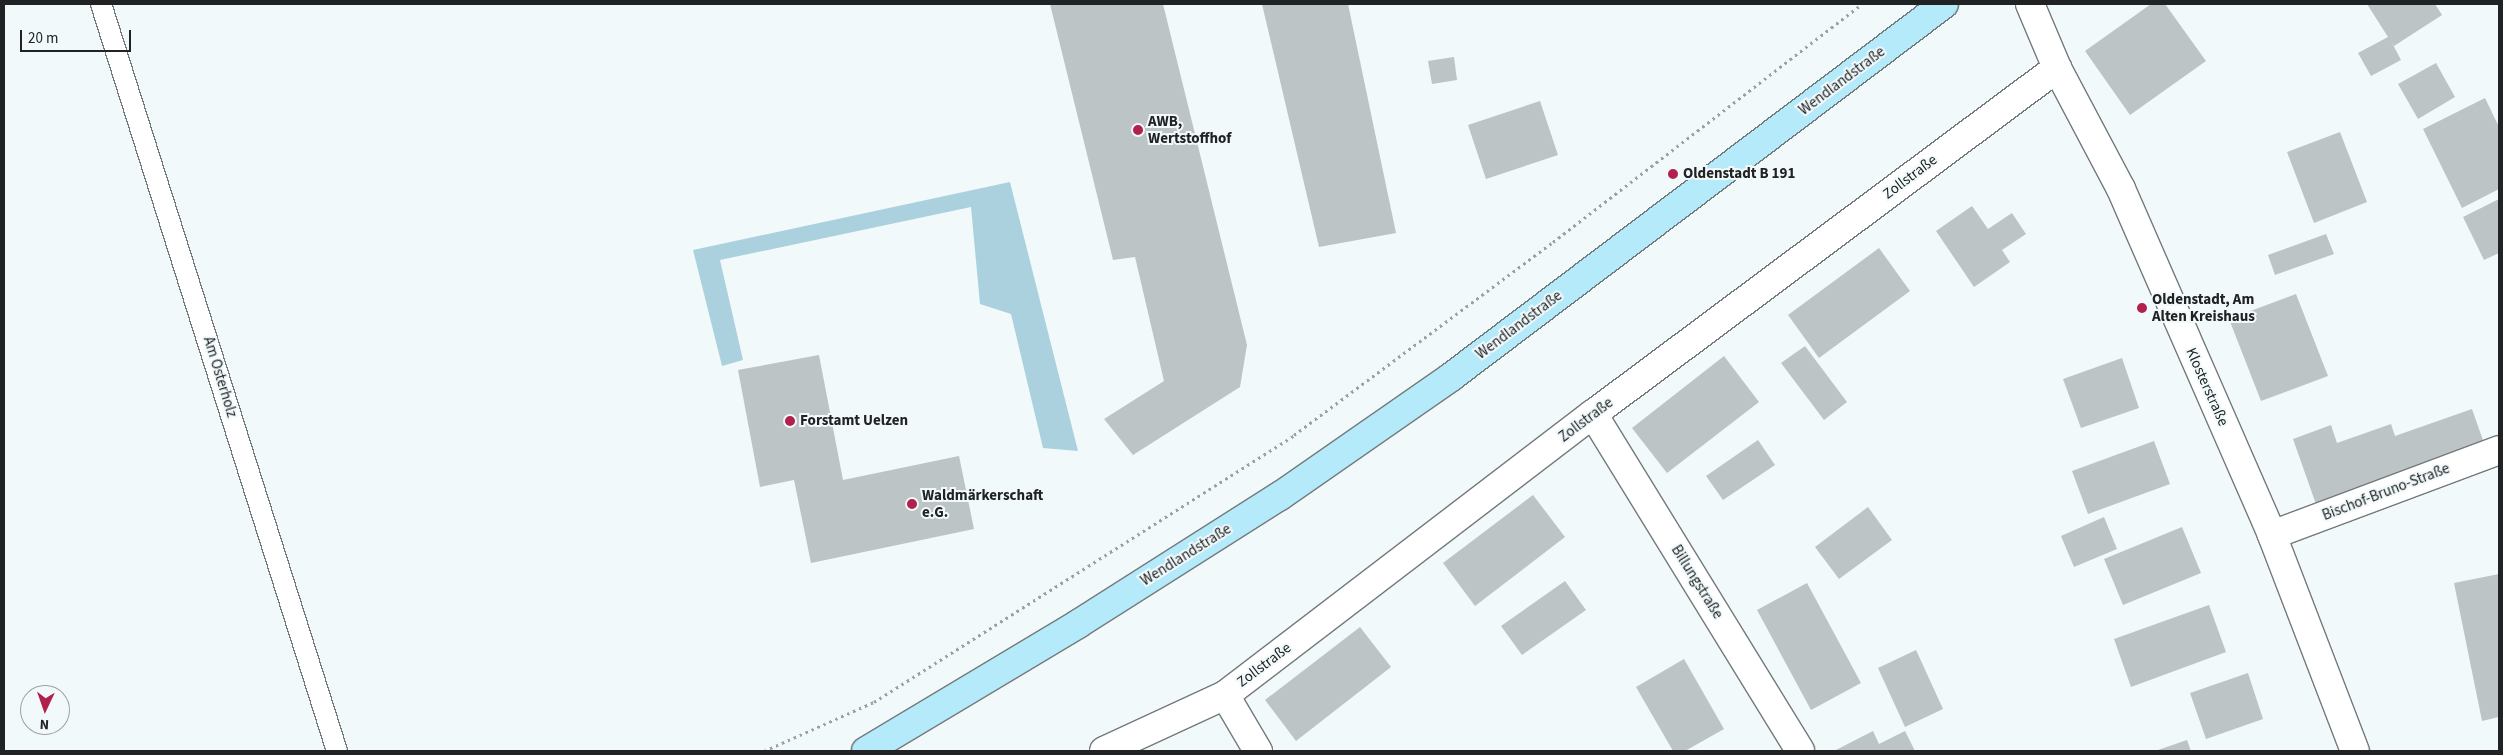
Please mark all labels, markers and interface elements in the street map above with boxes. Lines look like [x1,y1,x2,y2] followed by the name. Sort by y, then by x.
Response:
[22,20,134,52] scale bar
[28,28,58,49] text: 20 m
[1795,43,1889,119] street label: Wendlandstraße
[1148,112,1231,147] place label: AWB, Wertstoffhof
[1132,124,1144,136] marker: AWB, Wertstoffhof
[1879,151,1941,203] street label: Zollstraße
[1683,165,1795,183] place label: Oldenstadt B 191
[1667,168,1679,180] marker: Oldenstadt B 191
[1472,287,1566,363] street label: Wendlandstraße
[2152,290,2255,325] place label: Oldenstadt, Am Alten Kreishaus
[2136,302,2148,314] marker: Oldenstadt, Am Alten Kreishaus
[199,334,241,420] street label: Am Osterholz
[2182,345,2232,429] street label: Klosterstraße
[1555,394,1617,446] street label: Zollstraße
[800,412,908,430] place label: Forstamt Uelzen
[784,415,796,427] marker: Forstamt Uelzen
[2320,459,2452,525] street label: Bischof-Bruno-Straße
[922,486,1043,521] place label: Waldmärkerschaft e.G.
[906,498,918,510] marker: Waldmärkerschaft e.G.
[1137,520,1235,590] street label: Wendlandstraße
[1667,542,1727,622] street label: Billungstraße
[1233,639,1295,691] street label: Zollstraße
[20,685,70,735] north arrow
[39,714,49,734] text: N

